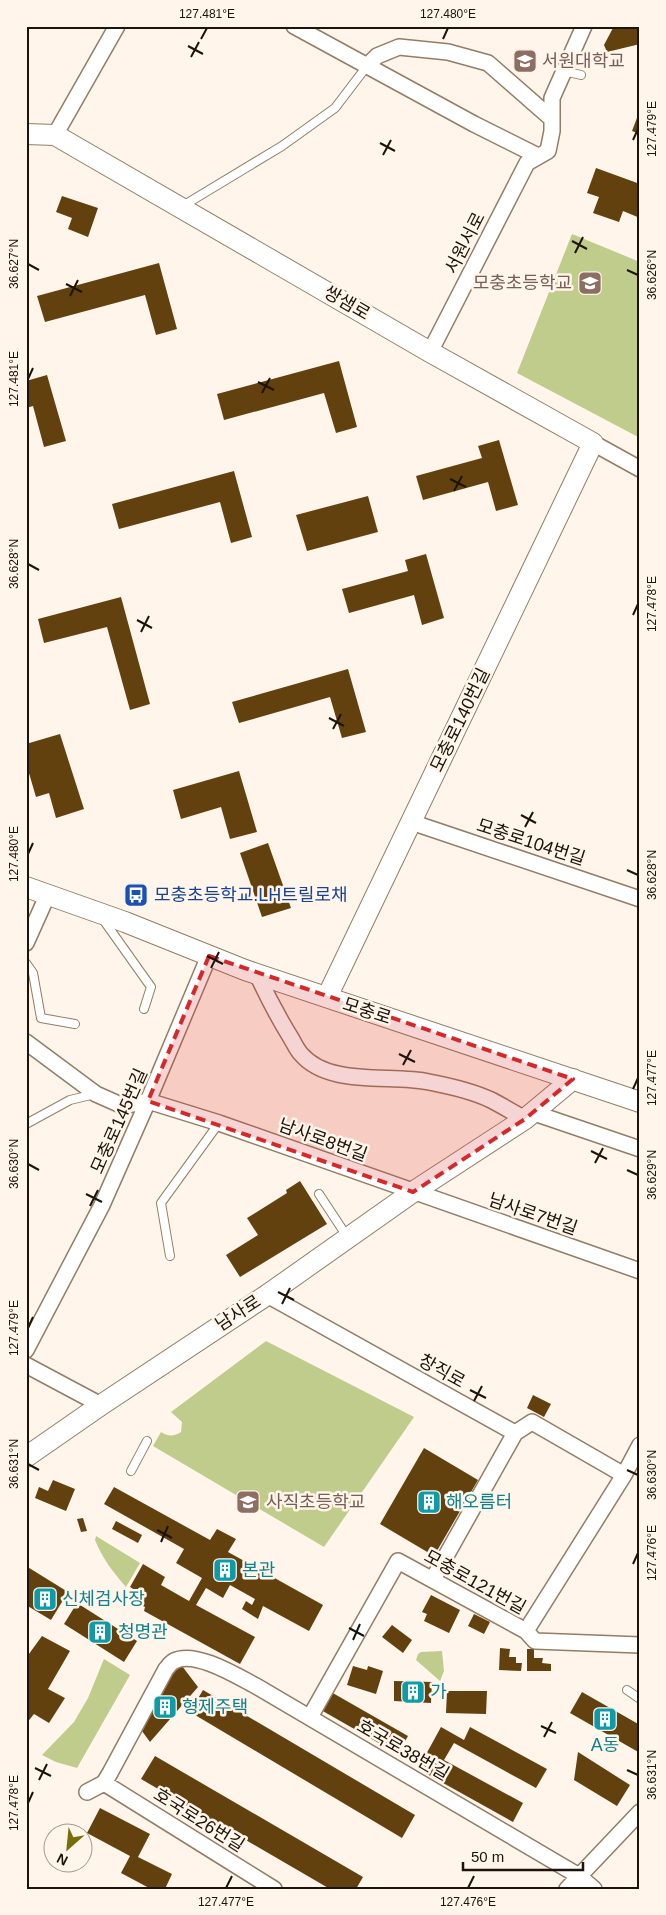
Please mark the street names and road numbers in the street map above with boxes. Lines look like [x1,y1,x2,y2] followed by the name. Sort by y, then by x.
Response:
[441,209,489,277] street label: 서원서로
[320,282,374,324] street label: 쌍샘로
[426,665,494,775] street label: 모충로140번길
[474,815,588,869] street label: 모충로104번길
[340,994,394,1028] street label: 모충로
[87,1065,151,1177] street label: 모충로145번길
[276,1115,370,1165] street label: 남사로8번길
[486,1189,580,1239] street label: 남사로7번길
[212,1291,264,1335] street label: 남사로
[415,1350,469,1392] street label: 창직로
[421,1546,529,1618] street label: 모충로121번길
[353,1716,453,1784] street label: 호국로38번길
[150,1784,248,1856] street label: 호국로26번길

